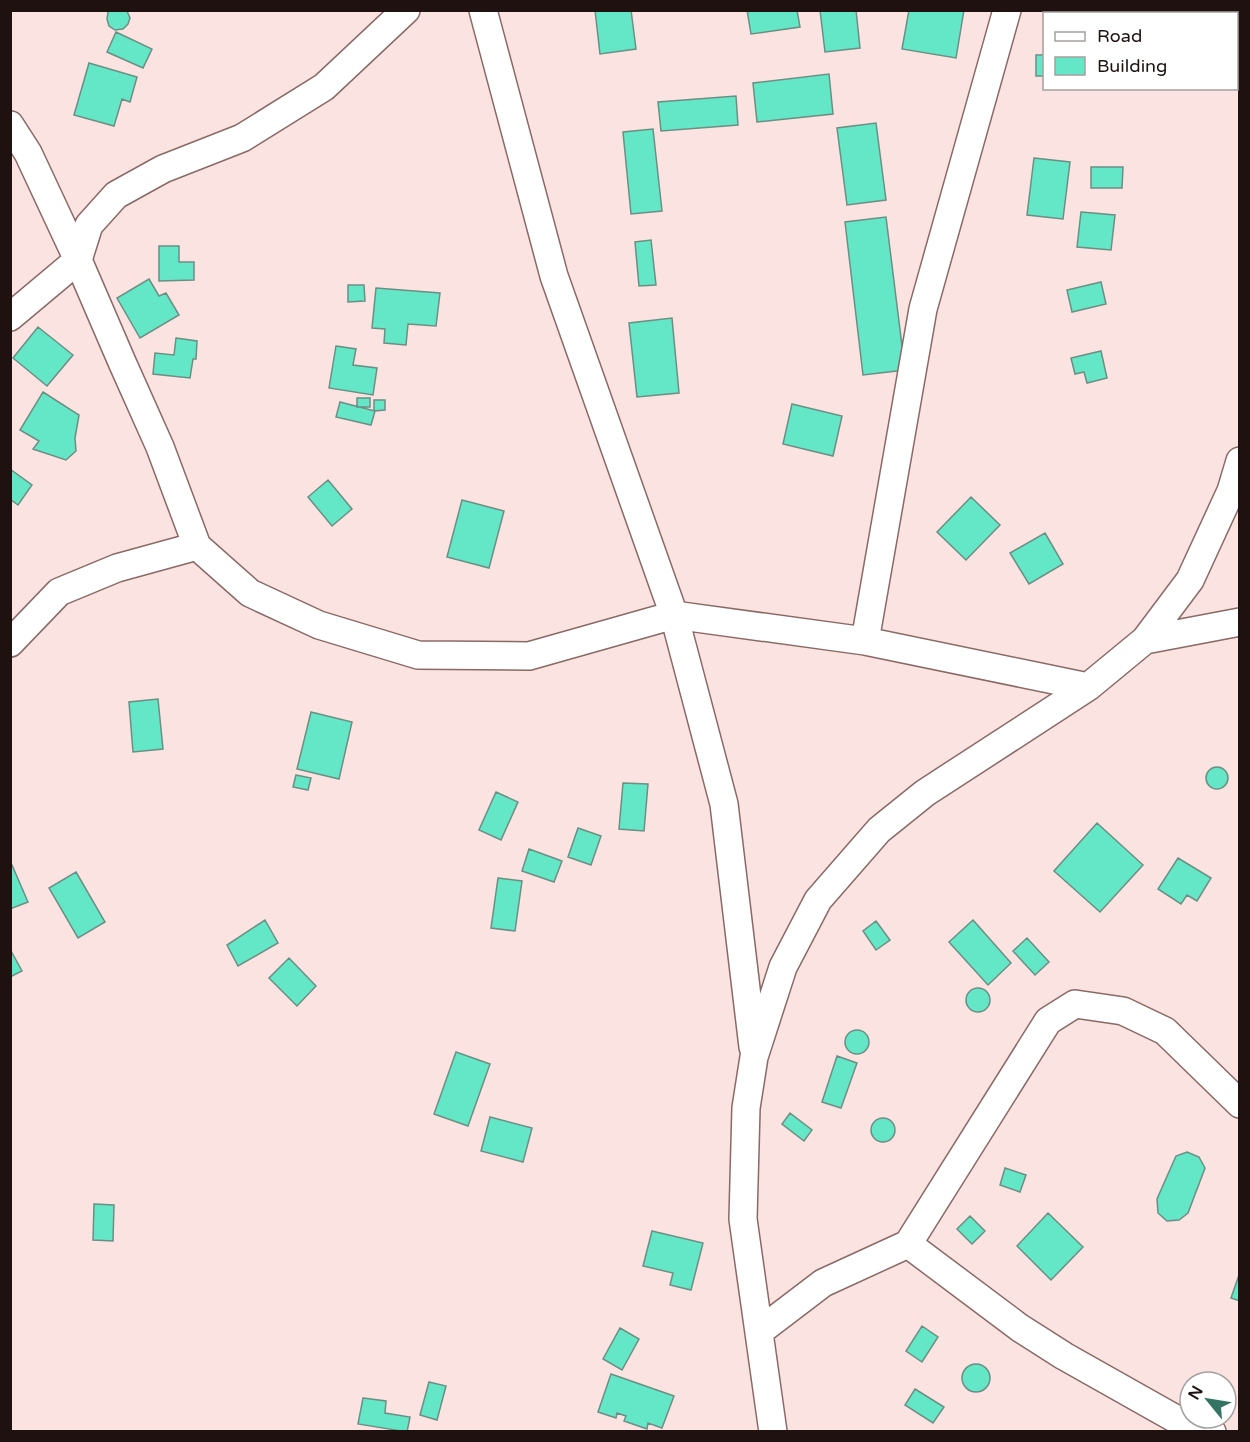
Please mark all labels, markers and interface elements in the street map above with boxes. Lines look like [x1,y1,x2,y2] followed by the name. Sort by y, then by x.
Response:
[1043,12,1238,90] legend
[1097,25,1142,47] text: Road
[1097,55,1167,77] text: Building
[1178,1370,1238,1430] north arrow
[1184,1382,1208,1404] text: N

